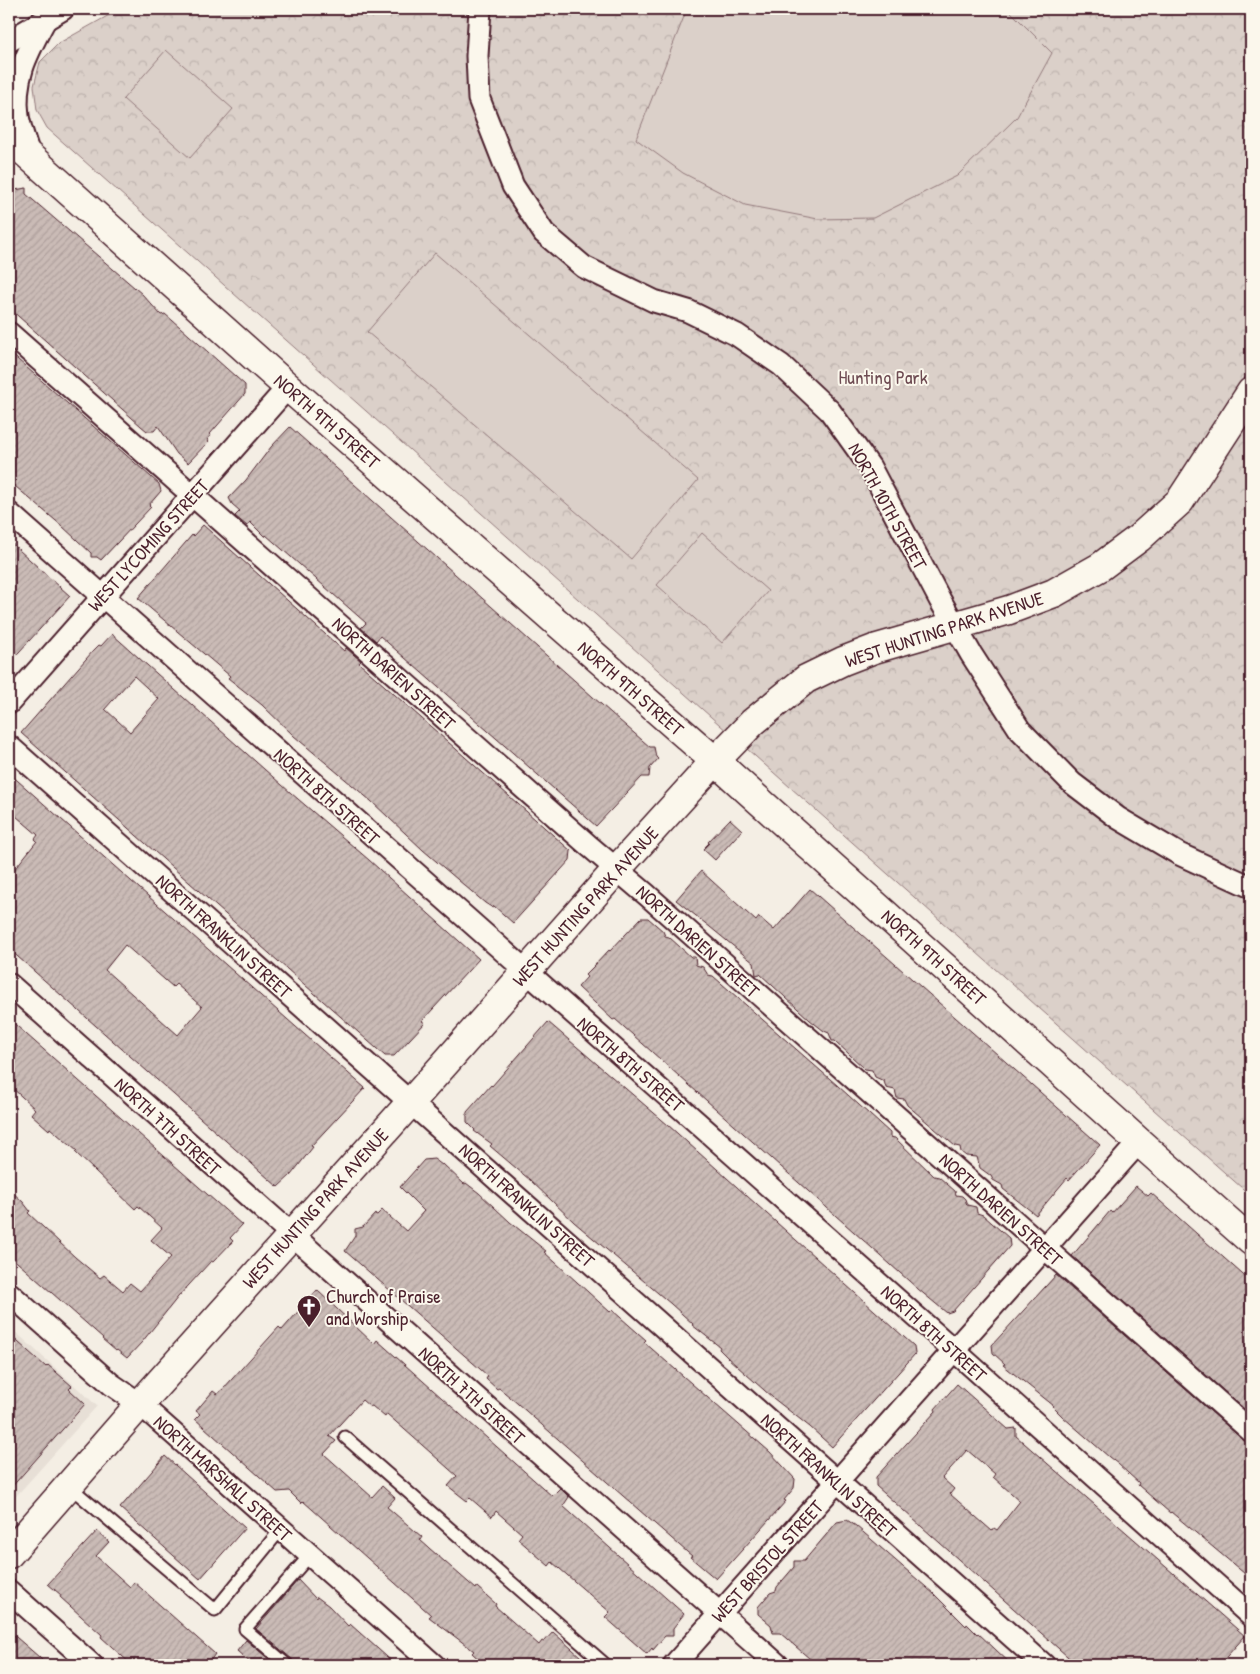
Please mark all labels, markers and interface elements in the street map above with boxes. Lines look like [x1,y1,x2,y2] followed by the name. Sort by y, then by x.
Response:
[838,364,928,390] park label: Hunting Park
[268,368,386,475] street label: NORTH 9TH STREET
[842,438,934,575] street label: NORTH 10TH STREET
[82,472,215,617] street label: WEST LYCOMING STREET
[841,584,1047,673] street label: WEST HUNTING PARK AVENUE
[327,611,462,736] street label: NORTH DARIEN STREET
[572,635,690,742] street label: NORTH 9TH STREET
[269,742,386,851] street label: NORTH 8TH STREET
[506,820,664,992] street label: WEST HUNTING PARK AVENUE
[150,868,298,1005] street label: NORTH FRANKLIN STREET
[631,879,766,1004] street label: NORTH DARIEN STREET
[876,903,993,1012] street label: NORTH 9TH STREET
[572,1010,691,1118] street label: NORTH 8TH STREET
[109,1071,228,1182] street label: NORTH 7TH STREET
[236,1122,394,1294] street label: WEST HUNTING PARK AVENUE
[453,1137,601,1274] street label: NORTH FRANKLIN STREET
[934,1147,1069,1272] street label: NORTH DARIEN STREET
[876,1279,993,1388] street label: NORTH 8TH STREET
[326,1283,441,1331] place label: Church of Praise and Worship
[296,1294,322,1328] church icon: Church of Praise and Worship
[413,1340,532,1451] street label: NORTH 7TH STREET
[755,1407,903,1544] street label: NORTH FRANKLIN STREET
[148,1409,299,1548] street label: NORTH MARSHALL STREET
[705,1493,830,1628] street label: WEST BRISTOL STREET

